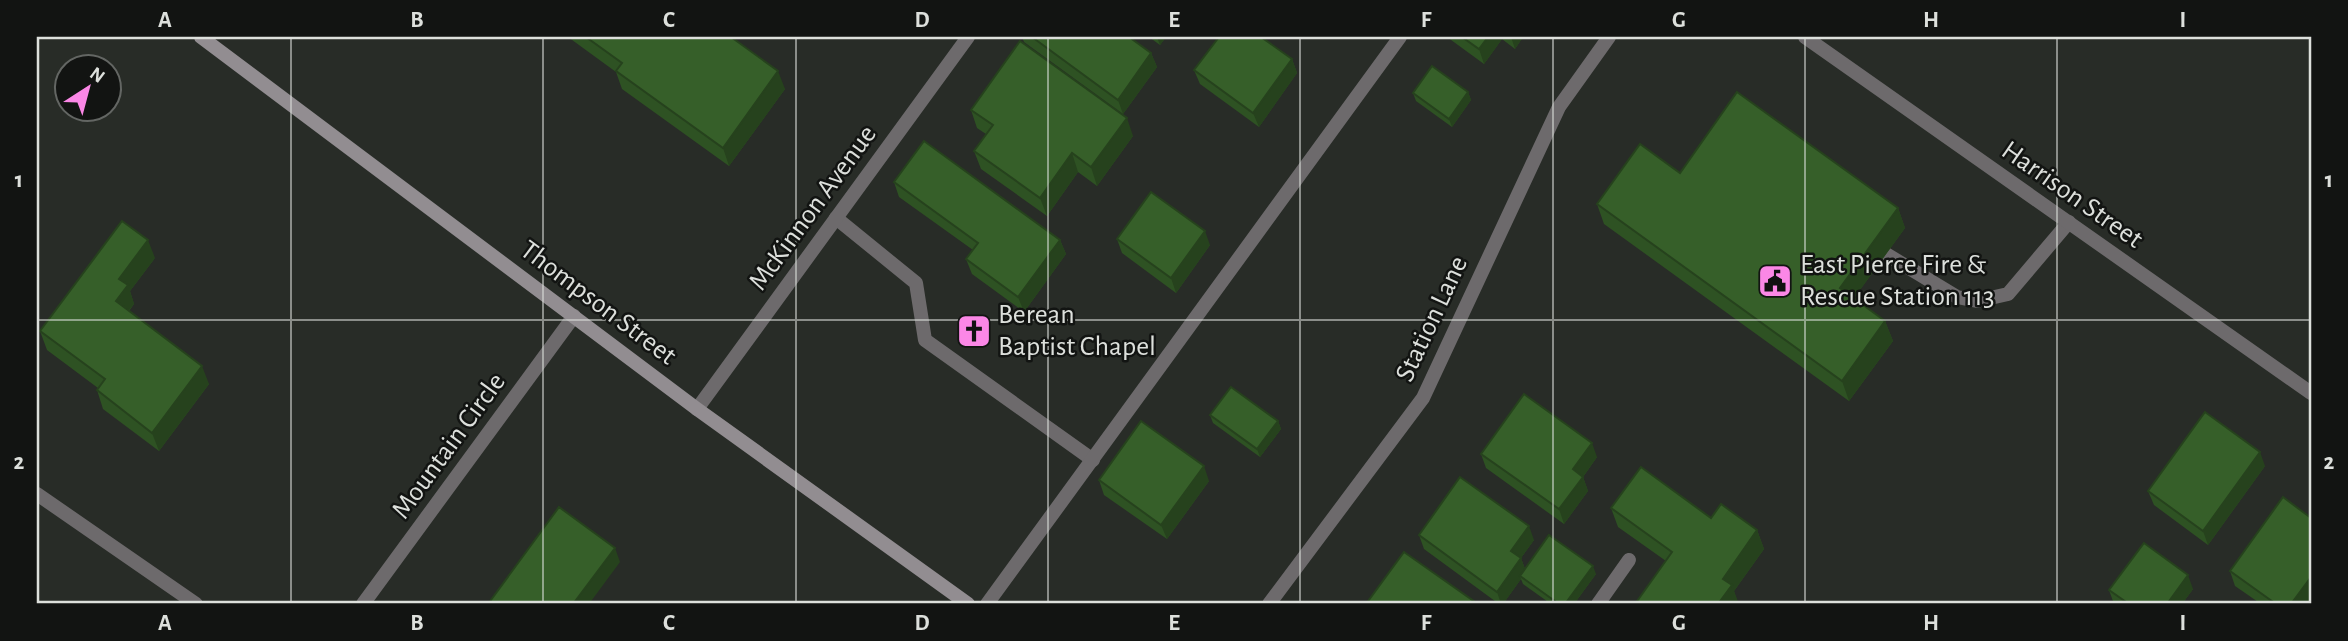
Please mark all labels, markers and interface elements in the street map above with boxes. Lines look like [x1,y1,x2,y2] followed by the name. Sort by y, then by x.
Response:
[158,9,172,32] text: A
[410,9,424,32] text: B
[663,9,675,32] text: C
[914,9,930,32] text: D
[1168,9,1180,32] text: E
[1421,9,1432,32] text: F
[1672,9,1686,32] text: G
[1923,9,1939,32] text: H
[2180,9,2186,32] text: I
[52,52,122,122] north arrow
[86,64,108,87] text: N
[744,120,882,296] street label: McKinnon Avenue
[1996,136,2148,254] street label: Harrison Street
[15,169,23,192] text: 1
[2325,169,2333,192] text: 1
[515,236,681,370] street label: Thompson Street
[1800,251,1995,311] place label: East Pierce Fire & Rescue Station 113
[1391,252,1473,386] street label: Station Lane
[1756,262,1794,300] public building icon: East Pierce Fire & Rescue Station 113
[998,301,1156,361] place label: Berean Baptist Chapel
[955,312,993,350] church icon: Berean Baptist Chapel
[387,368,511,524] street label: Mountain Circle
[14,451,25,474] text: 2
[2324,451,2335,474] text: 2
[158,612,172,635] text: A
[410,612,424,635] text: B
[663,612,675,635] text: C
[914,612,930,635] text: D
[1168,612,1180,635] text: E
[1421,612,1432,635] text: F
[1672,612,1686,635] text: G
[1923,612,1939,635] text: H
[2180,612,2186,635] text: I

